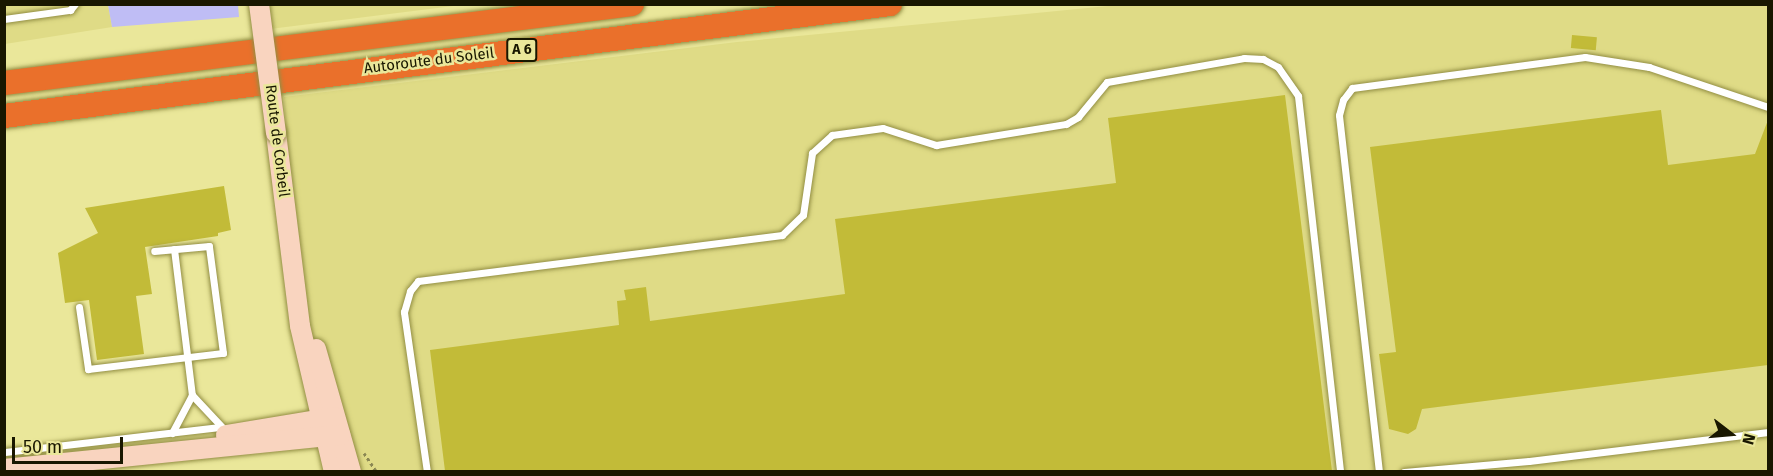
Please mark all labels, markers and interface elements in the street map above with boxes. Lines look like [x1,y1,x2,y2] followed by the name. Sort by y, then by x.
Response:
[506,39,538,61] road number: A 6
[363,44,495,78] street label: Autoroute du Soleil
[261,84,293,198] street label: Route de Corbeil
[1701,404,1761,464] north arrow
[15,425,126,463] scale bar
[1738,431,1759,447] text: N
[23,436,62,458] text: 50 m

